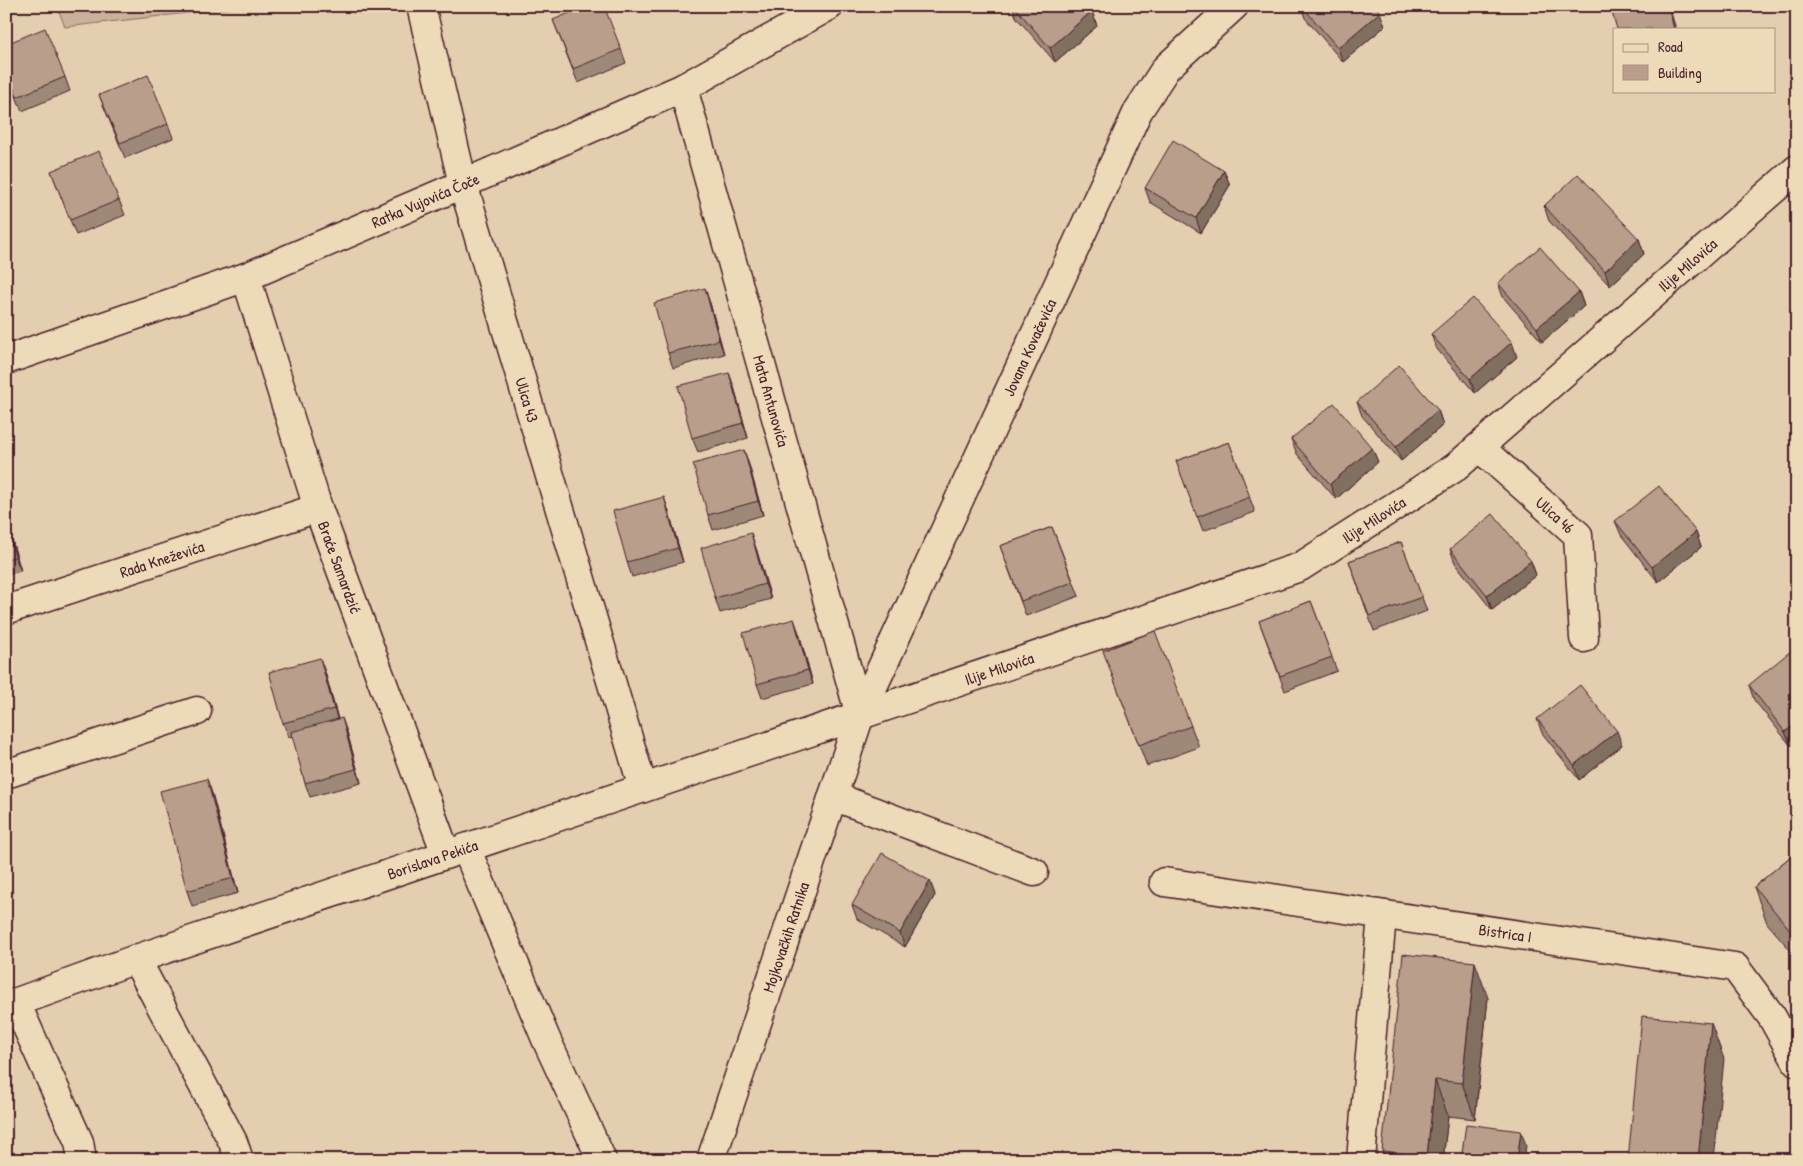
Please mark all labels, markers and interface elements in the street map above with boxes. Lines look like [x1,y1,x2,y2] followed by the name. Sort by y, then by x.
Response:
[1613,28,1776,92] legend
[1658,36,1683,57] text: Road
[1658,62,1702,83] text: Building
[368,167,483,233] street label: Ratka Vujovića Čoče
[1653,233,1722,297] street label: Ilije Milovića
[997,295,1061,400] street label: Jovana Kovačevića
[748,352,795,449] street label: Mata Antunovića
[510,375,544,425] street label: Ulica 43
[1338,491,1410,548] street label: Ilije Milovića
[1531,492,1579,538] street label: Ulica 46
[313,518,367,617] street label: Braće Samardzić
[117,535,207,583] street label: Rada Kneževića
[962,646,1037,690] street label: Ilije Milovića
[384,834,481,885] street label: Borislava Pekića
[757,879,814,995] street label: Mojkovačkih Ratnika
[1477,918,1533,948] street label: Bistrica I

